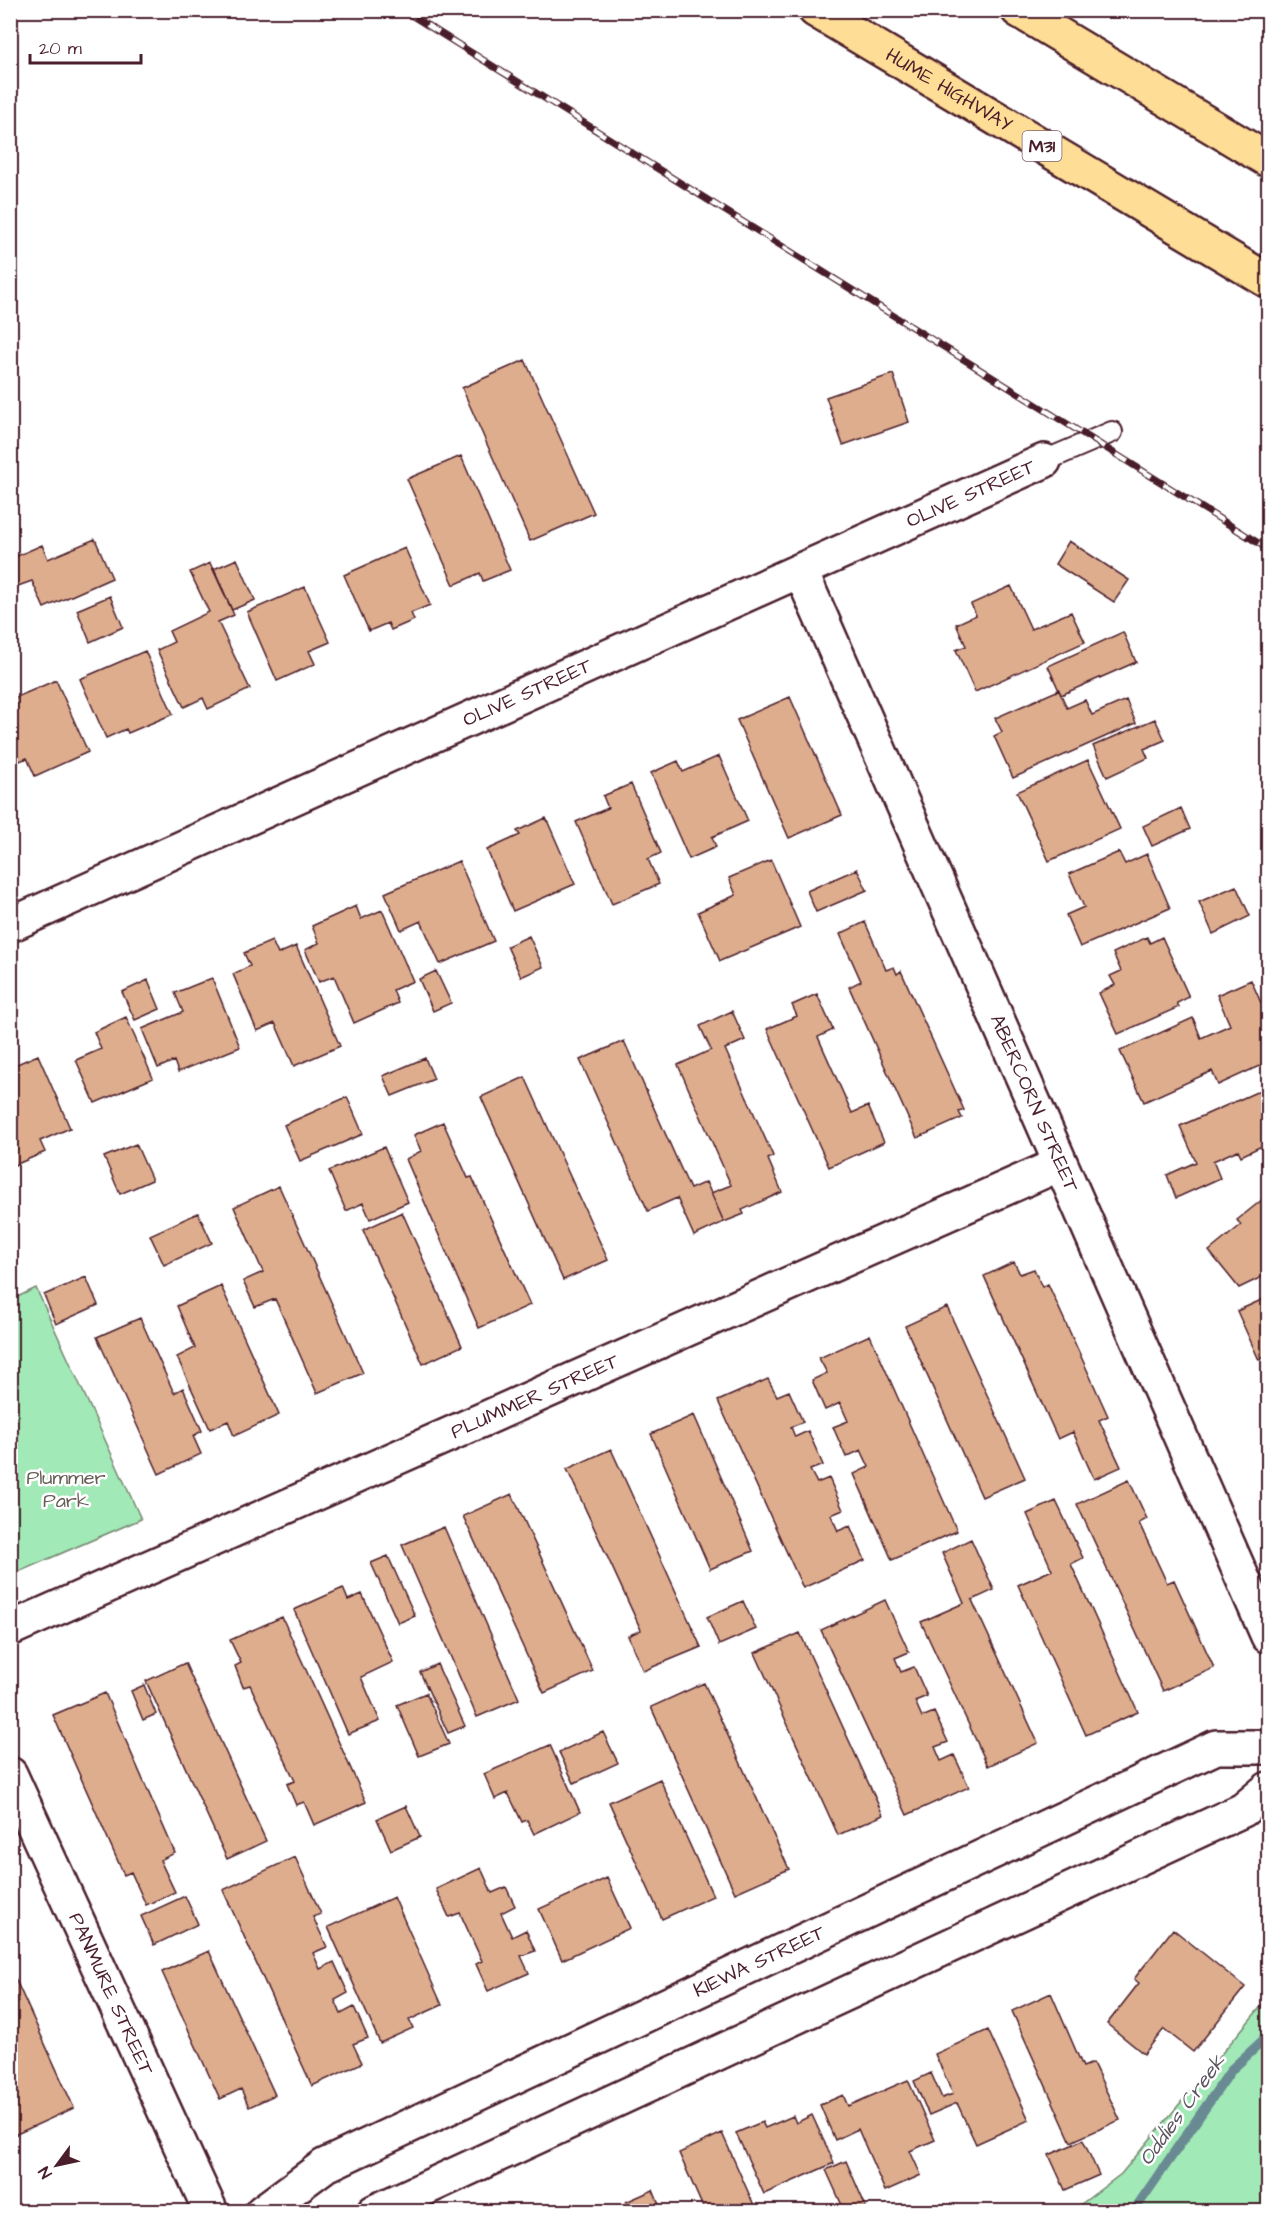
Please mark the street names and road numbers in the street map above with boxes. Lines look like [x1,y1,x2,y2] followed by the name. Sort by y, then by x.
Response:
[880,41,1018,139] street label: HUME HIGHWAY
[1022,131,1062,161] road number: M31
[902,453,1040,535] street label: OLIVE STREET
[458,652,597,734] street label: OLIVE STREET
[983,1010,1086,1197] street label: ABERCORN STREET
[446,1347,624,1446] street label: PLUMMER STREET
[62,1908,161,2080] street label: PANMURE STREET
[689,1918,830,2005] street label: KIEWA STREET

